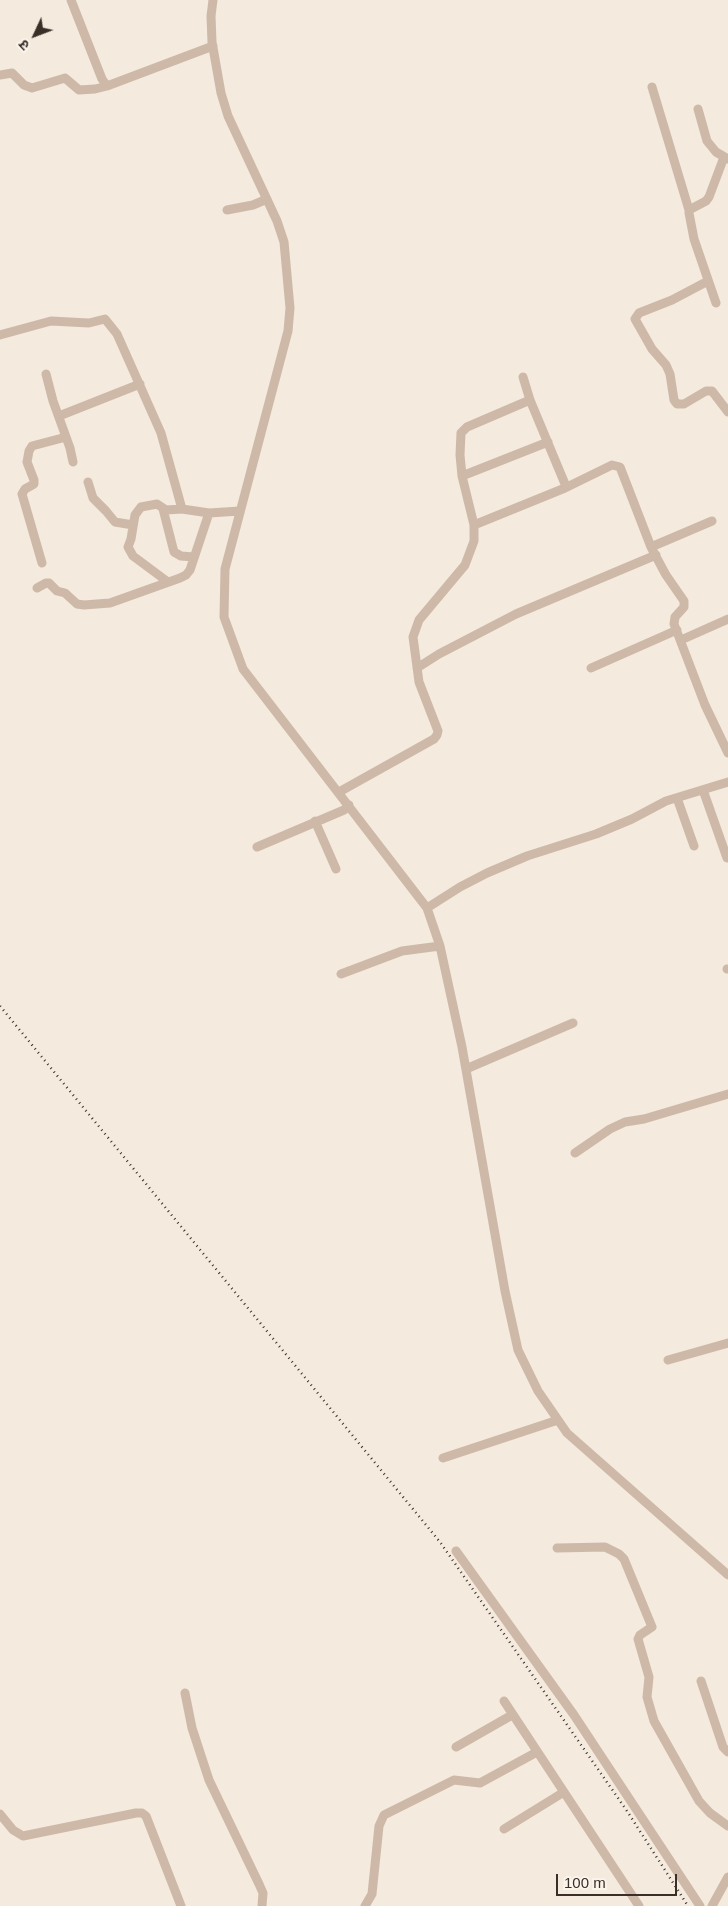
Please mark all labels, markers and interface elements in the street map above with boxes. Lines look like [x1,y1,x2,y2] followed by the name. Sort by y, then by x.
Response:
[10,10,60,60] north arrow
[15,37,33,54] text: उ
[558,1864,679,1896] scale bar
[564,1874,606,1891] text: 100 m

